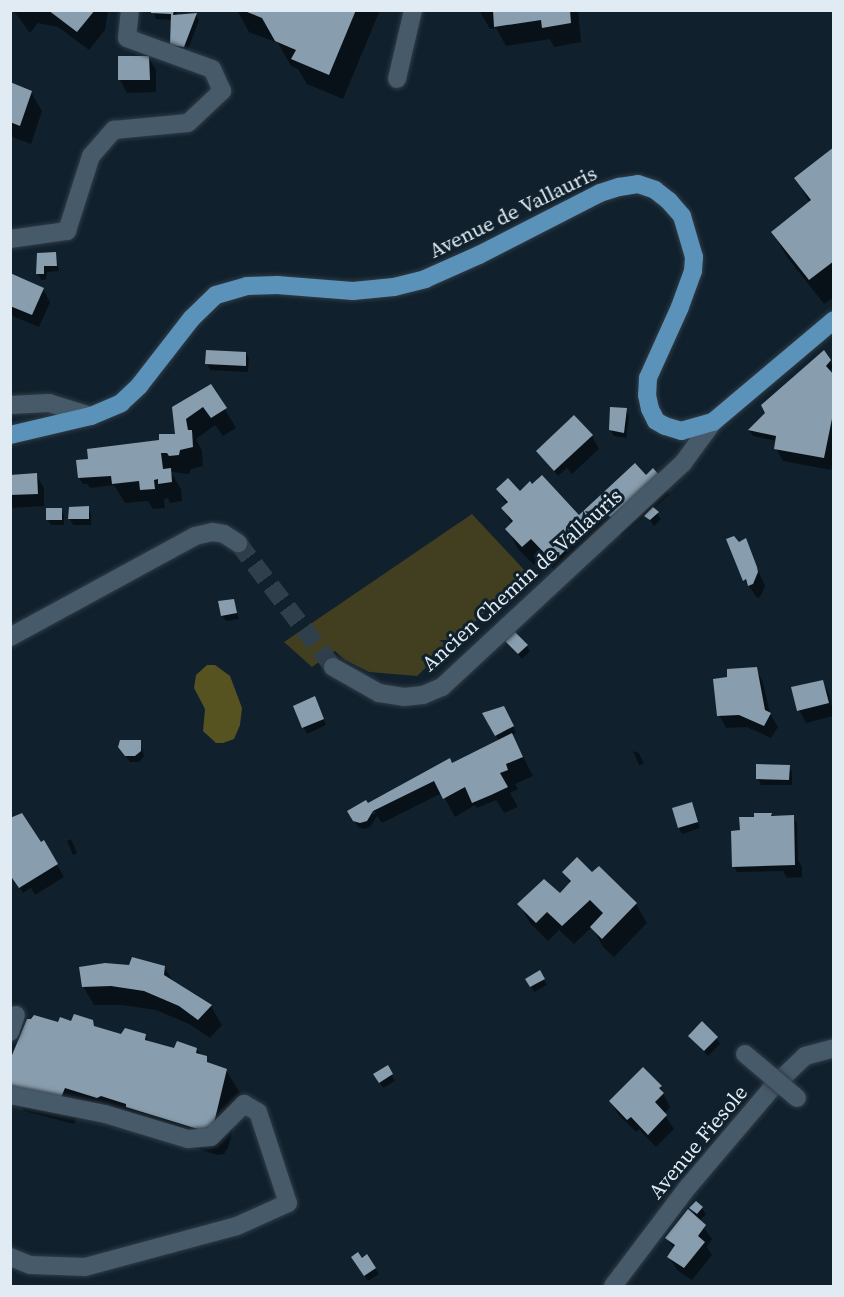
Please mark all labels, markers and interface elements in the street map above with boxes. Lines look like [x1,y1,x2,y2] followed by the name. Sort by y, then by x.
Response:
[425,160,601,264] street label: Avenue de Vallauris
[417,483,627,677] street label: Ancien Chemin de Vallauris
[643,1080,753,1204] street label: Avenue Fiesole

